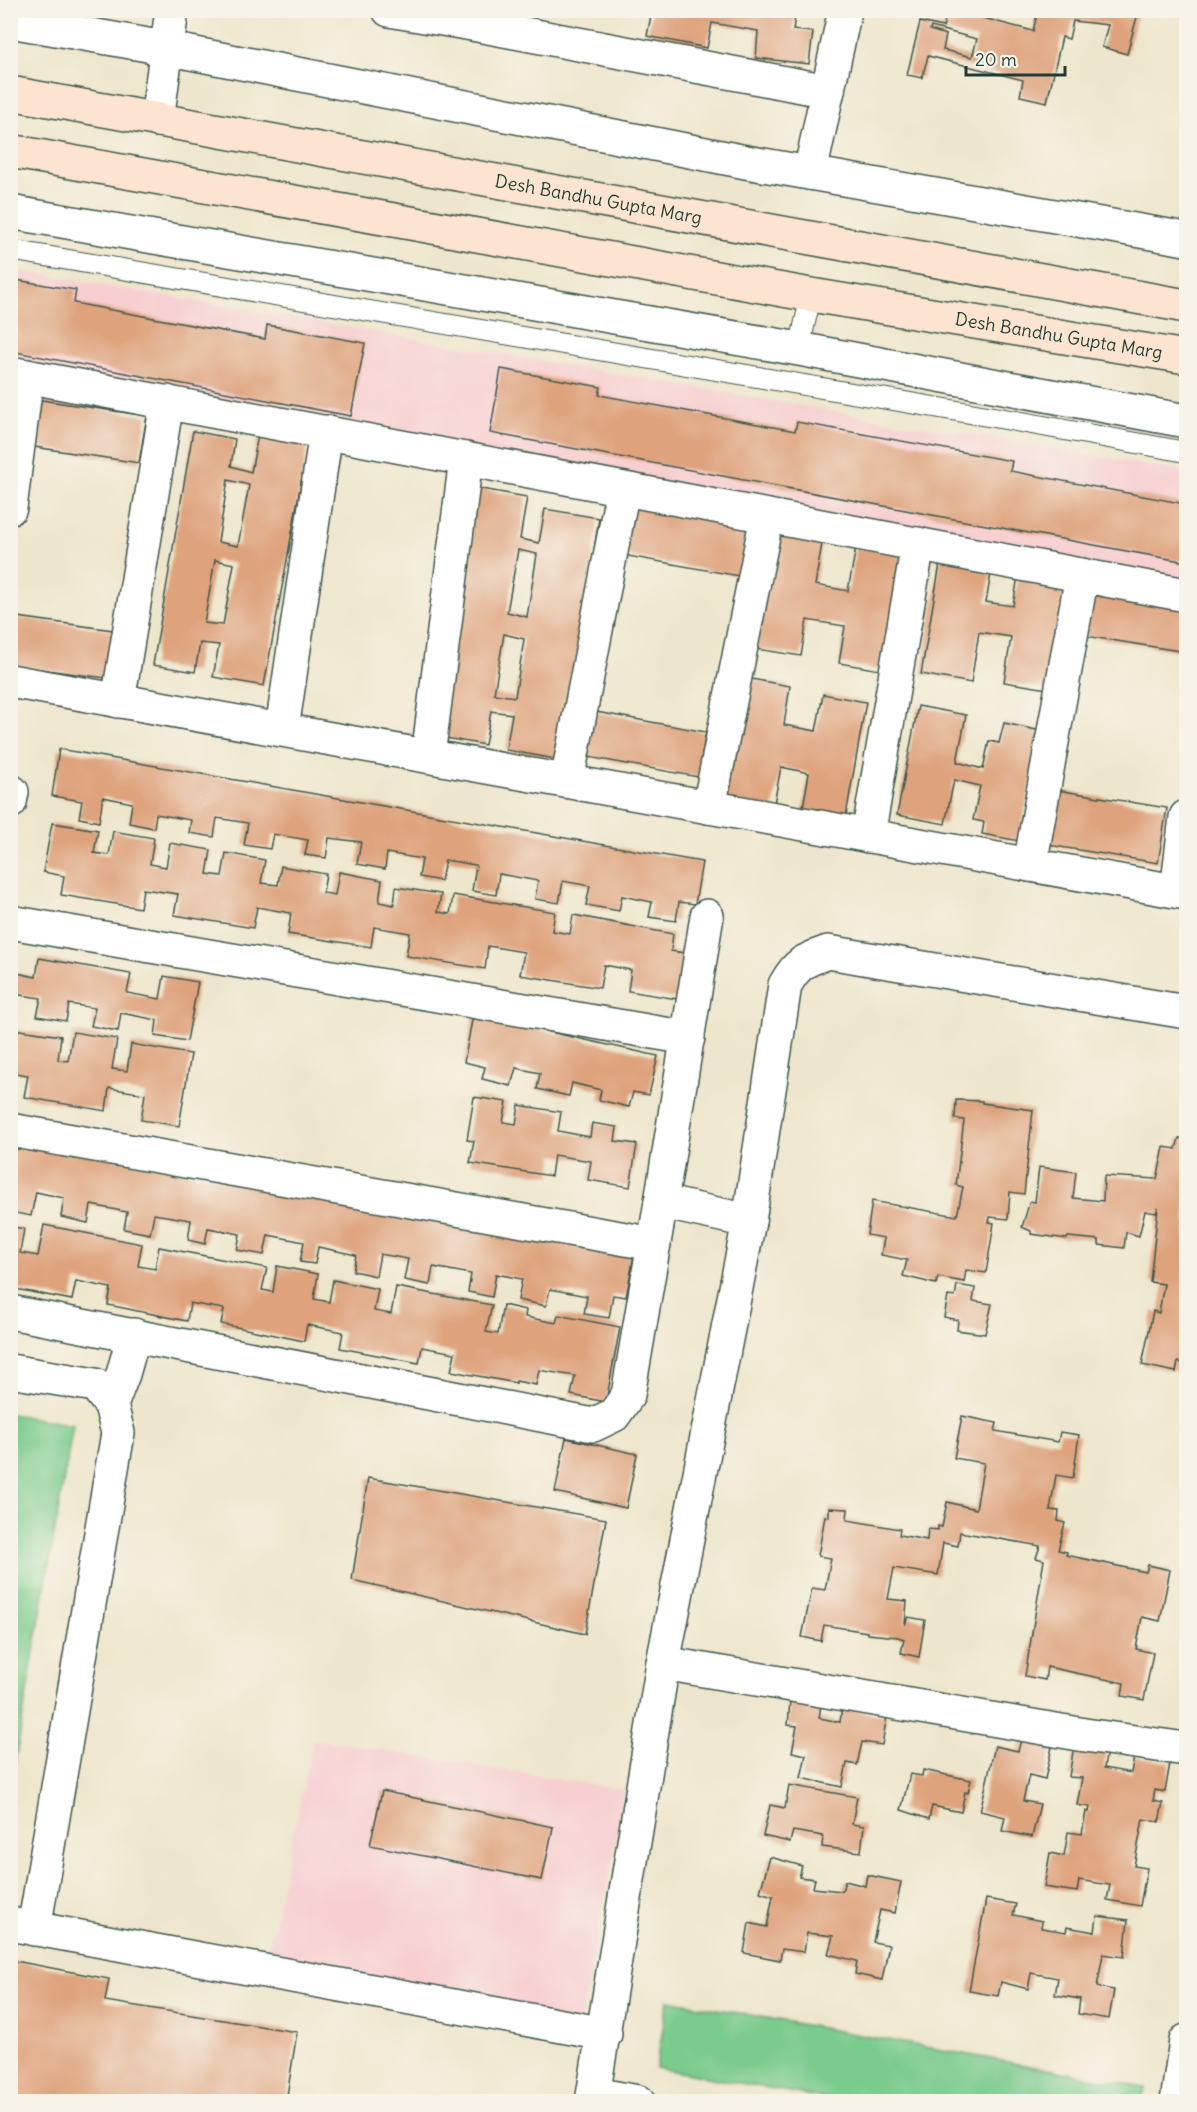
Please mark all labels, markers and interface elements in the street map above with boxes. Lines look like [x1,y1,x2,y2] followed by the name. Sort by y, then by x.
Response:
[966,39,1065,77] scale bar
[975,48,1017,71] text: 20 m
[493,169,704,229] street label: Desh Bandhu Gupta Marg
[953,307,1164,364] street label: Desh Bandhu Gupta Marg

